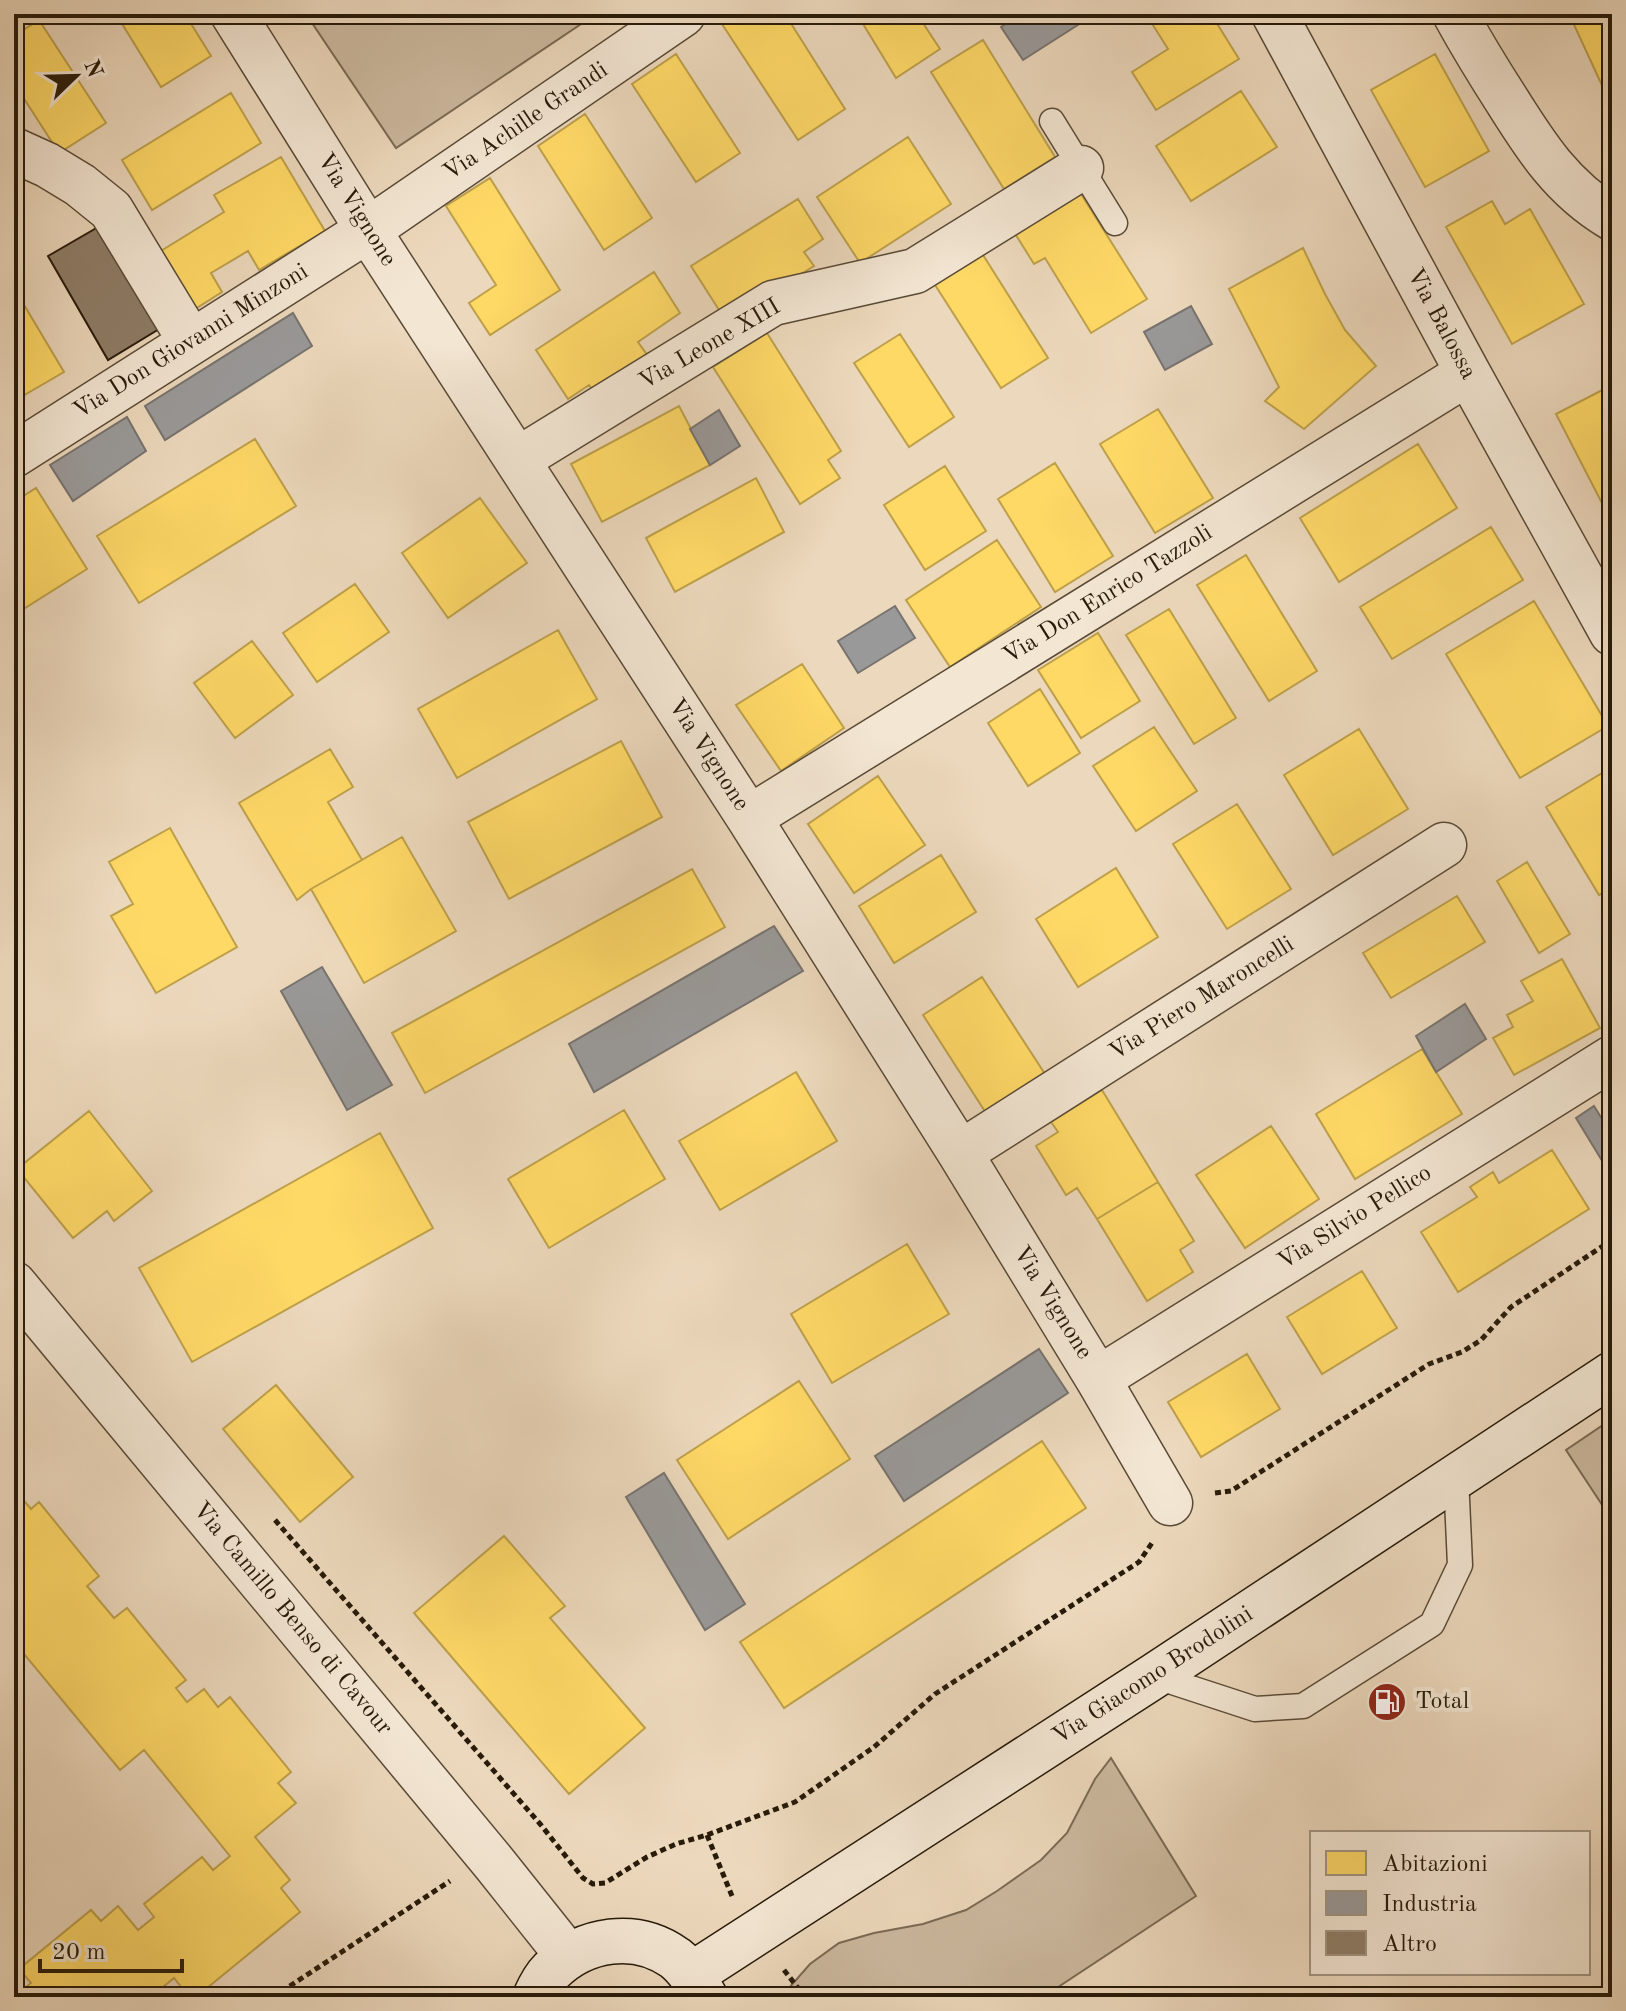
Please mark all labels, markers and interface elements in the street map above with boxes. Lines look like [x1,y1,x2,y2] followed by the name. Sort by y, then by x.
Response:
[36,36,116,116] north arrow
[79,57,106,81] text: N
[439,58,613,186] street label: Via Achille Grandi
[312,149,400,271] street label: Via Vignone
[69,260,313,424] street label: Via Don Giovanni Minzoni
[1402,264,1480,384] street label: Via Balossa
[635,295,785,395] street label: Via Leone XIII
[999,521,1217,669] street label: Via Don Enrico Tazzoli
[663,695,753,815] street label: Via Vignone
[1106,933,1298,1065] street label: Via Piero Maroncelli
[1274,1161,1436,1275] street label: Via Silvio Pellico
[1008,1242,1096,1364] street label: Via Vignone
[188,1498,396,1740] street label: Via Camillo Benso di Cavour
[1049,1602,1257,1750] street label: Via Giacomo Brodolini
[1366,1681,1408,1723] fuel station icon: Total
[1415,1690,1469,1714] place label: Total
[1310,1831,1590,1975] legend
[1382,1853,1488,1877] text: Abitazioni
[1382,1893,1477,1917] text: Industria
[40,1923,182,1973] scale bar
[1382,1933,1437,1957] text: Altro
[52,1941,106,1965] text: 20 m

